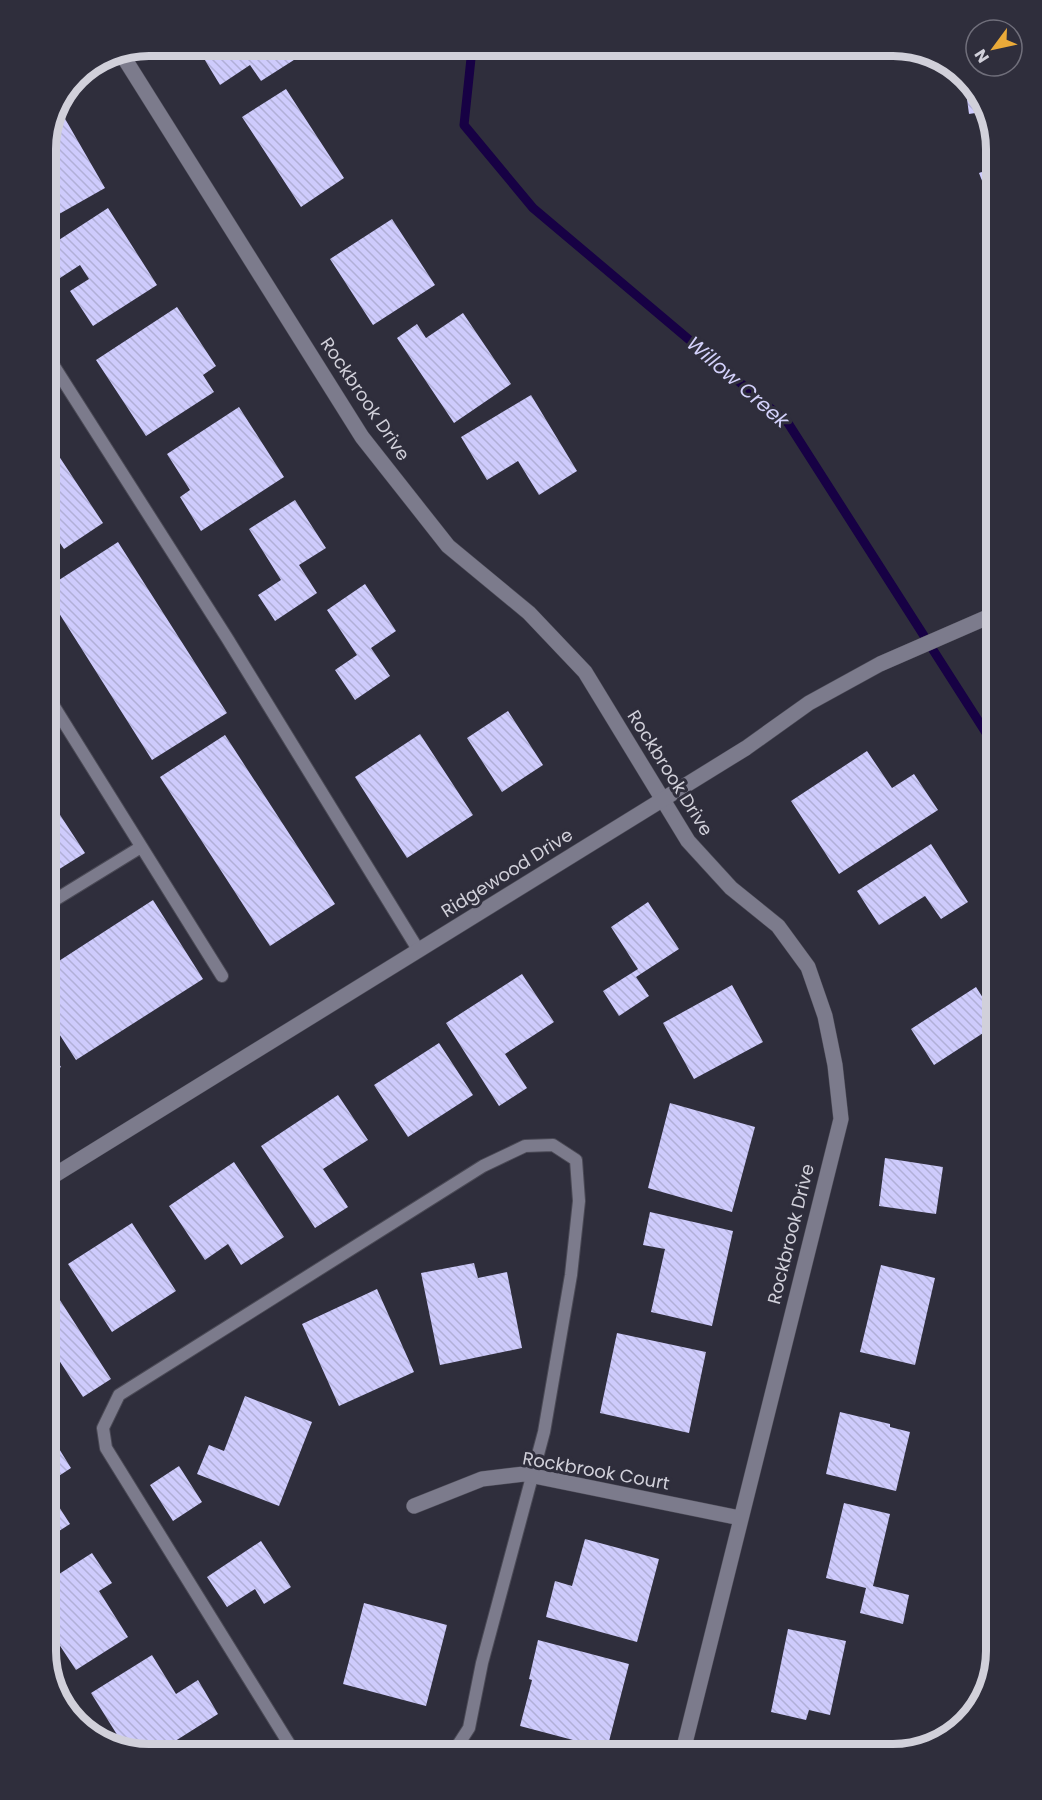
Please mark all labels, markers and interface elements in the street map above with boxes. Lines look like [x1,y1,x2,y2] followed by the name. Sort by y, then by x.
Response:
[964,18,1024,78] north arrow
[969,45,995,67] text: N
[681,330,797,435] water label: Willow Creek
[315,332,416,465] street label: Rockbrook Drive
[622,705,719,840] street label: Rockbrook Drive
[436,822,577,923] street label: Ridgewood Drive
[761,1161,820,1307] street label: Rockbrook Drive
[521,1445,672,1496] street label: Rockbrook Court

